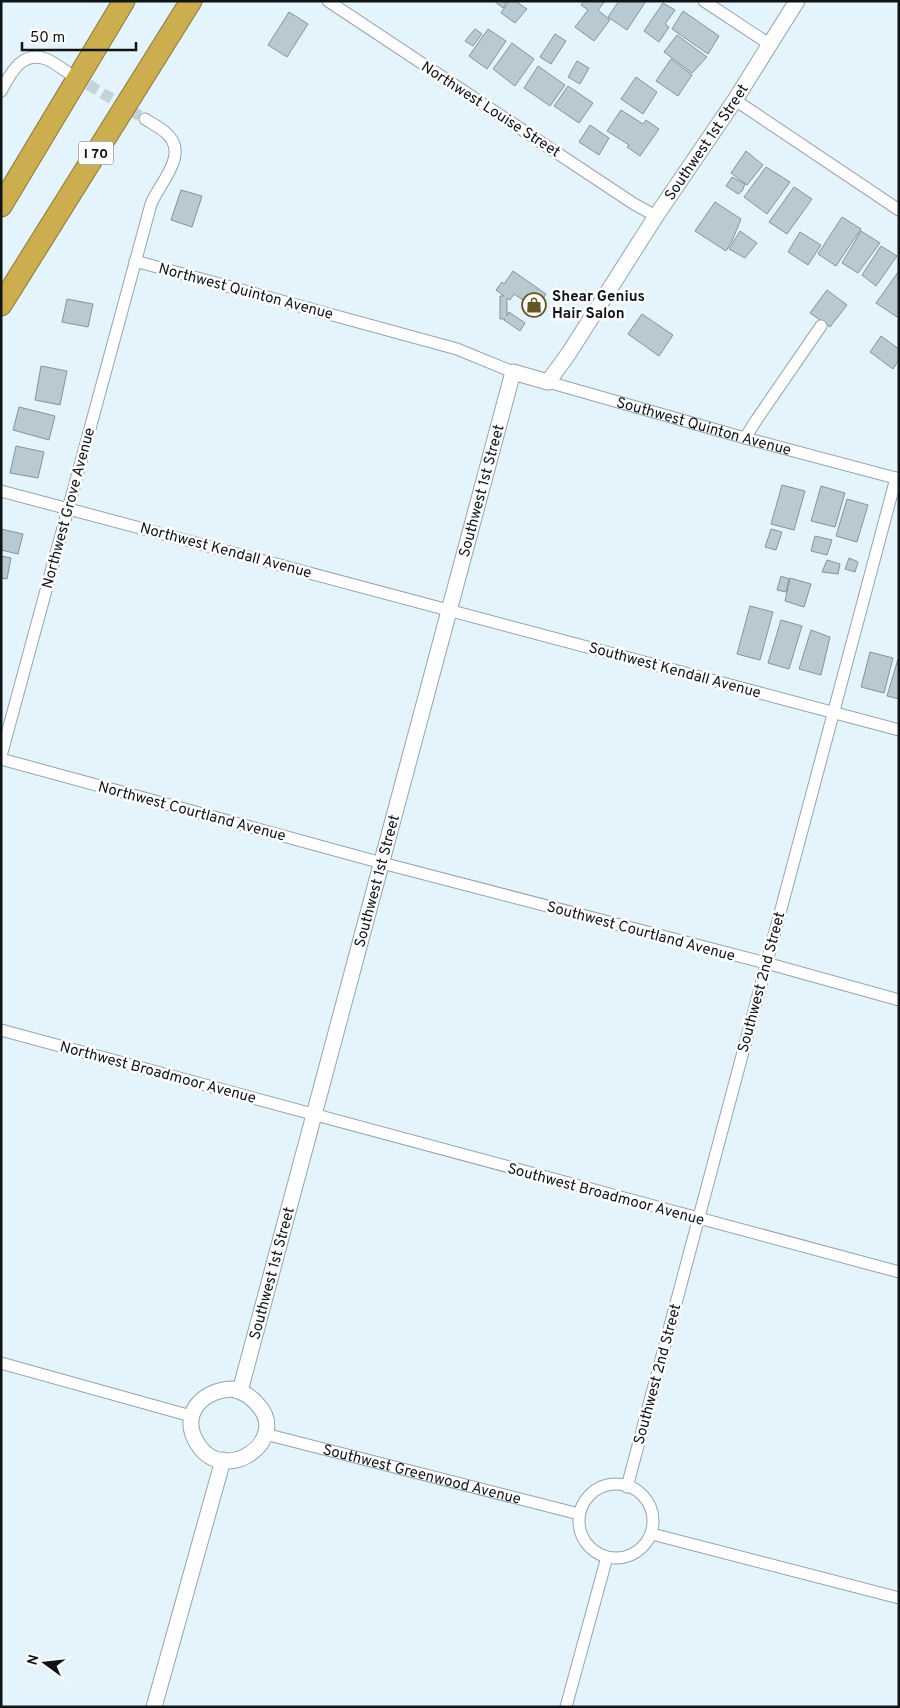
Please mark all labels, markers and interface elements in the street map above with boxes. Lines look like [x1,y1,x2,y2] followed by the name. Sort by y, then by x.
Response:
[22,20,136,52] scale bar
[30,29,65,48] text: 50 m
[417,58,563,162] street label: Northwest Louise Street
[661,81,754,205] street label: Southwest 1st Street
[78,142,114,164] road number: I 70
[156,260,335,325] street label: Northwest Quinton Avenue
[552,288,645,324] place label: Shear Genius Hair Salon
[521,292,547,318] shop icon: Shear Genius Hair Salon
[614,394,793,461] street label: Southwest Quinton Avenue
[456,423,509,560] street label: Southwest 1st Street
[39,426,100,591] street label: Northwest Grove Avenue
[138,519,314,584] street label: Northwest Kendall Avenue
[586,639,763,704] street label: Southwest Kendall Avenue
[96,778,288,847] street label: Northwest Courtland Avenue
[351,813,405,950] street label: Southwest 1st Street
[544,898,737,967] street label: Southwest Courtland Avenue
[735,910,790,1055] street label: Southwest 2nd Street
[57,1038,258,1109] street label: Northwest Broadmoor Avenue
[505,1160,706,1231] street label: Southwest Broadmoor Avenue
[246,1205,300,1342] street label: Southwest 1st Street
[631,1302,686,1447] street label: Southwest 2nd Street
[320,1441,523,1510] street label: Southwest Greenwood Avenue
[20,1638,70,1688] north arrow
[24,1653,43,1667] text: N

